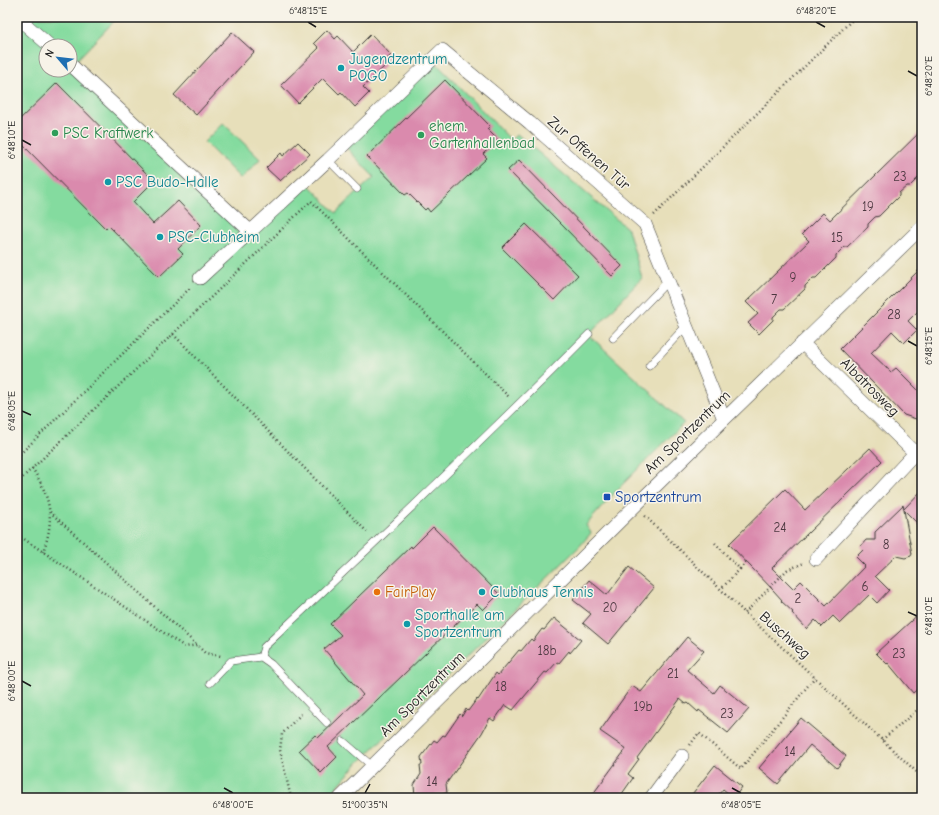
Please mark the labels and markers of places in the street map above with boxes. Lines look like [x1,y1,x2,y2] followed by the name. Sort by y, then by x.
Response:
[349,50,448,85] place label: Jugendzentrum POGO
[336,63,346,73] marker: Jugendzentrum POGO
[429,117,535,152] place label: ehem. Gartenhallenbad
[63,124,154,142] place label: PSC Kraftwerk
[50,128,60,138] marker: PSC Kraftwerk
[416,130,426,140] marker: ehem. Gartenhallenbad
[116,173,219,191] place label: PSC Budo-Halle
[103,177,113,187] marker: PSC Budo-Halle
[168,228,259,246] place label: PSC-Clubheim
[155,232,165,242] marker: PSC-Clubheim
[615,488,702,506] place label: Sportzentrum
[602,492,612,502] marker: Sportzentrum
[385,583,436,601] place label: FairPlay
[490,583,593,601] place label: Clubhaus Tennis
[372,587,382,597] marker: FairPlay
[477,587,487,597] marker: Clubhaus Tennis
[415,606,504,641] place label: Sporthalle am Sportzentrum
[402,619,412,629] marker: Sporthalle am Sportzentrum

